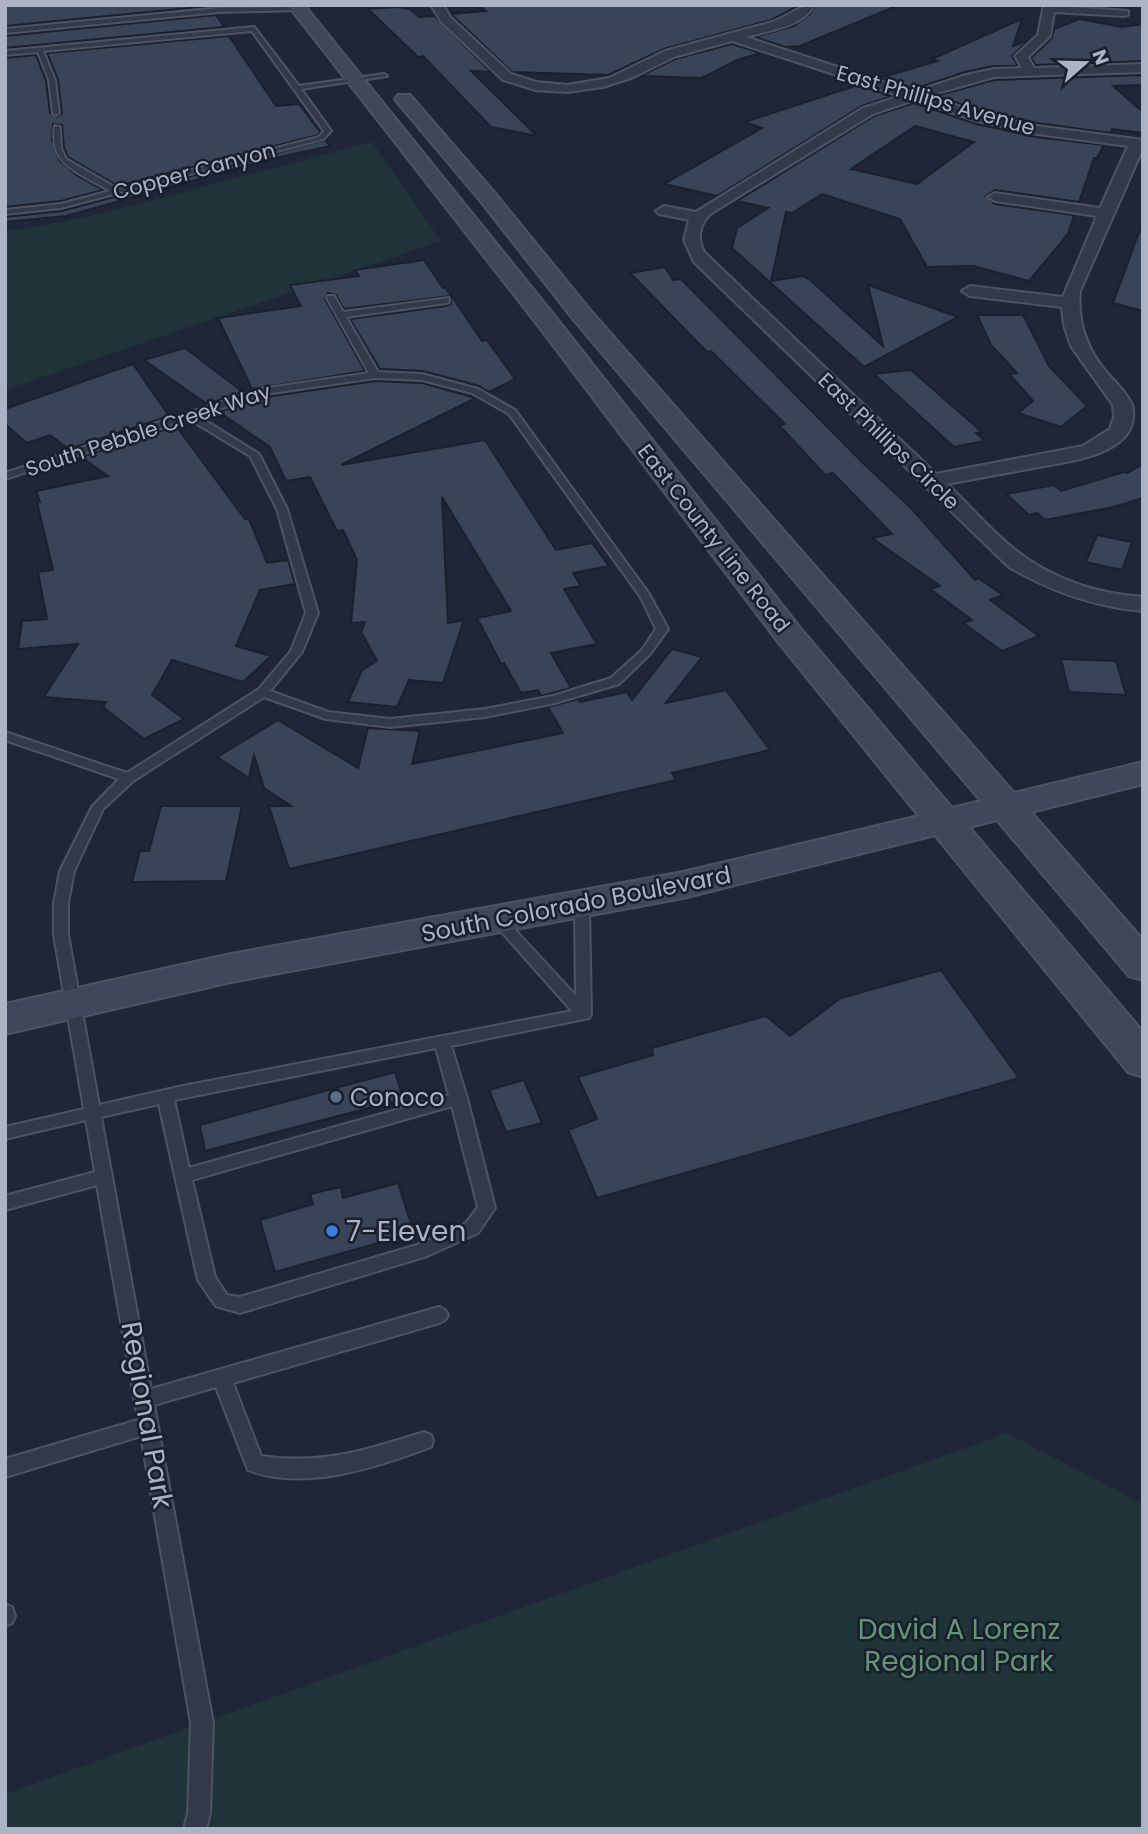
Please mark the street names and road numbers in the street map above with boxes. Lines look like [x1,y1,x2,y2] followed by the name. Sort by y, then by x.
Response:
[833,58,1039,142] street label: East Phillips Avenue
[110,135,278,207] street label: Copper Canyon
[812,366,966,516] street label: East Phillips Circle
[22,377,275,483] street label: South Pebble Creek Way
[631,438,797,638] street label: East County Line Road
[418,858,734,950] street label: South Colorado Boulevard
[111,1318,183,1512] street label: Regional Park

